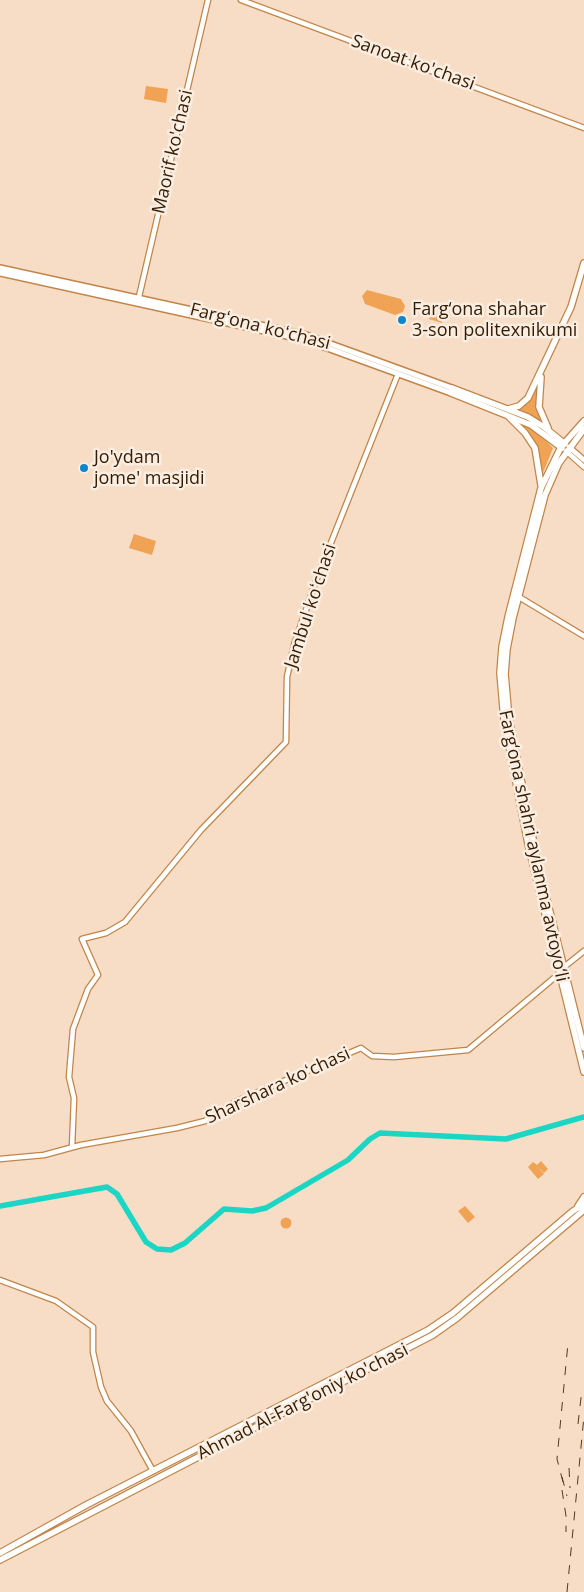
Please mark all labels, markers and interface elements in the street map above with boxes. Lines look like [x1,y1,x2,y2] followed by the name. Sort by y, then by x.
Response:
[348,31,478,95] street label: Sanoat ko'chasi
[148,88,198,216] street label: Maorif ko'chasi
[188,299,332,355] street label: Fargʻona koʻchasi
[412,299,577,342] place label: Farg‘ona shahar 3-son politexnikumi
[396,314,408,326] marker: Farg‘ona shahar 3-son politexnikumi
[94,447,205,489] place label: Jo'ydam jome' masjidi
[78,462,90,474] marker: Jo'ydam jome' masjidi
[281,541,341,671] street label: Jambul koʻchasi
[494,708,572,984] street label: Farg‘ona shahri aylanma avtoyo‘li
[202,1043,354,1129] street label: Sharshara koʻchasi
[194,1339,412,1465] street label: Ahmad Al-Farg'oniy ko'chasi

